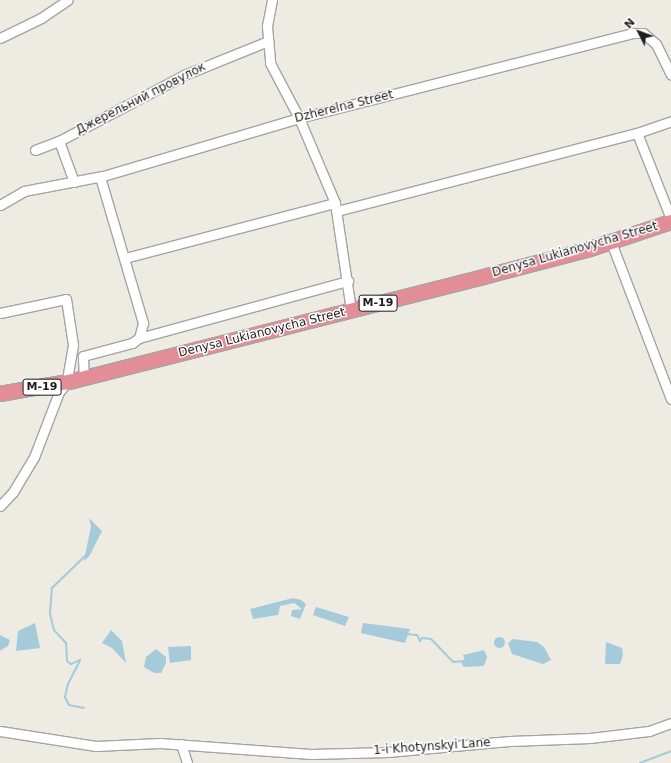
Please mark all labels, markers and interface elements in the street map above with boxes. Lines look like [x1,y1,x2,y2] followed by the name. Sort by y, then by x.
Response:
[619,12,659,52] north arrow
[622,16,638,31] text: N
[74,60,208,138] street label: Джерельний провулок
[293,88,395,126] street label: Dzherelna Street
[491,219,659,281] street label: Denysa Lukianovycha Street
[358,294,398,312] road number: М-19
[177,305,347,361] street label: Denysa Lukianovycha Street
[22,378,62,396] road number: М-19
[373,736,491,758] street label: 1-i Khotynskyi Lane

